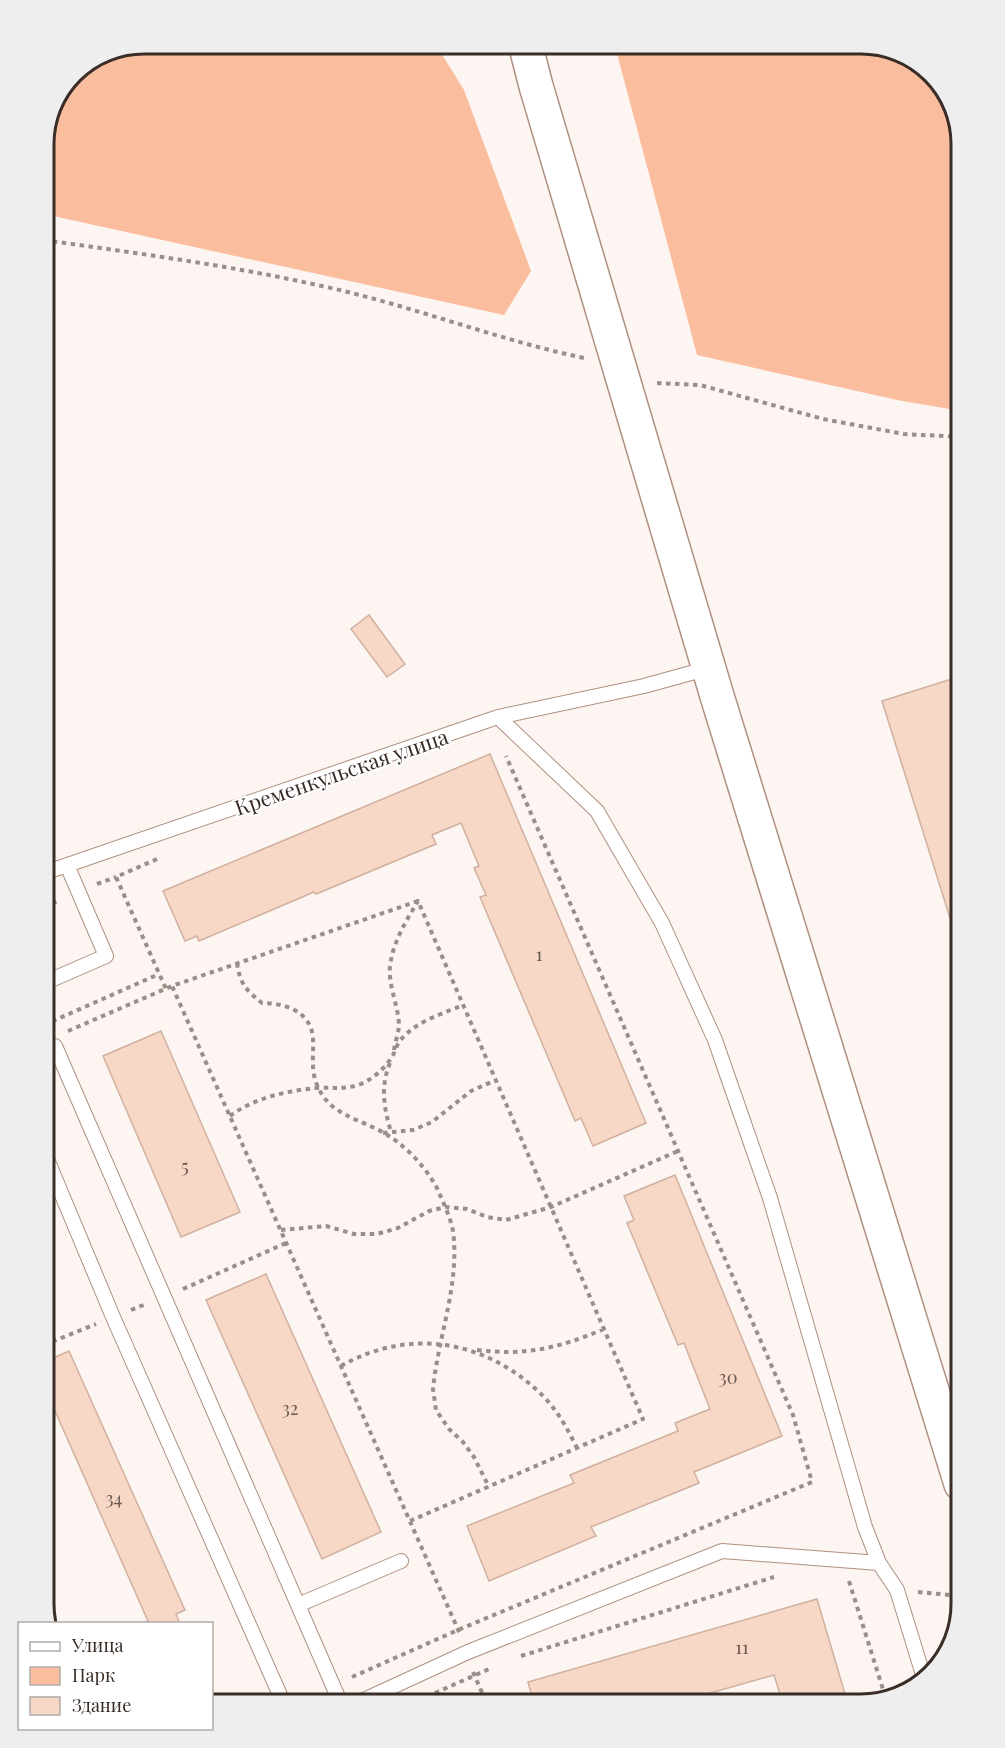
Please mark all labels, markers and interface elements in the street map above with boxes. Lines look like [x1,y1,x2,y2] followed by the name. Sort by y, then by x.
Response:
[230,721,452,821] street label: Кременкульская улица
[536,942,543,966] house number: 1
[181,1154,189,1178] house number: 5
[719,1365,737,1389] house number: 30
[282,1396,298,1420] house number: 32
[105,1486,123,1510] house number: 34
[18,1622,213,1730] legend
[71,1633,123,1657] text: Улица
[735,1635,749,1659] house number: 11
[72,1663,115,1687] text: Парк
[72,1693,131,1717] text: Здание

